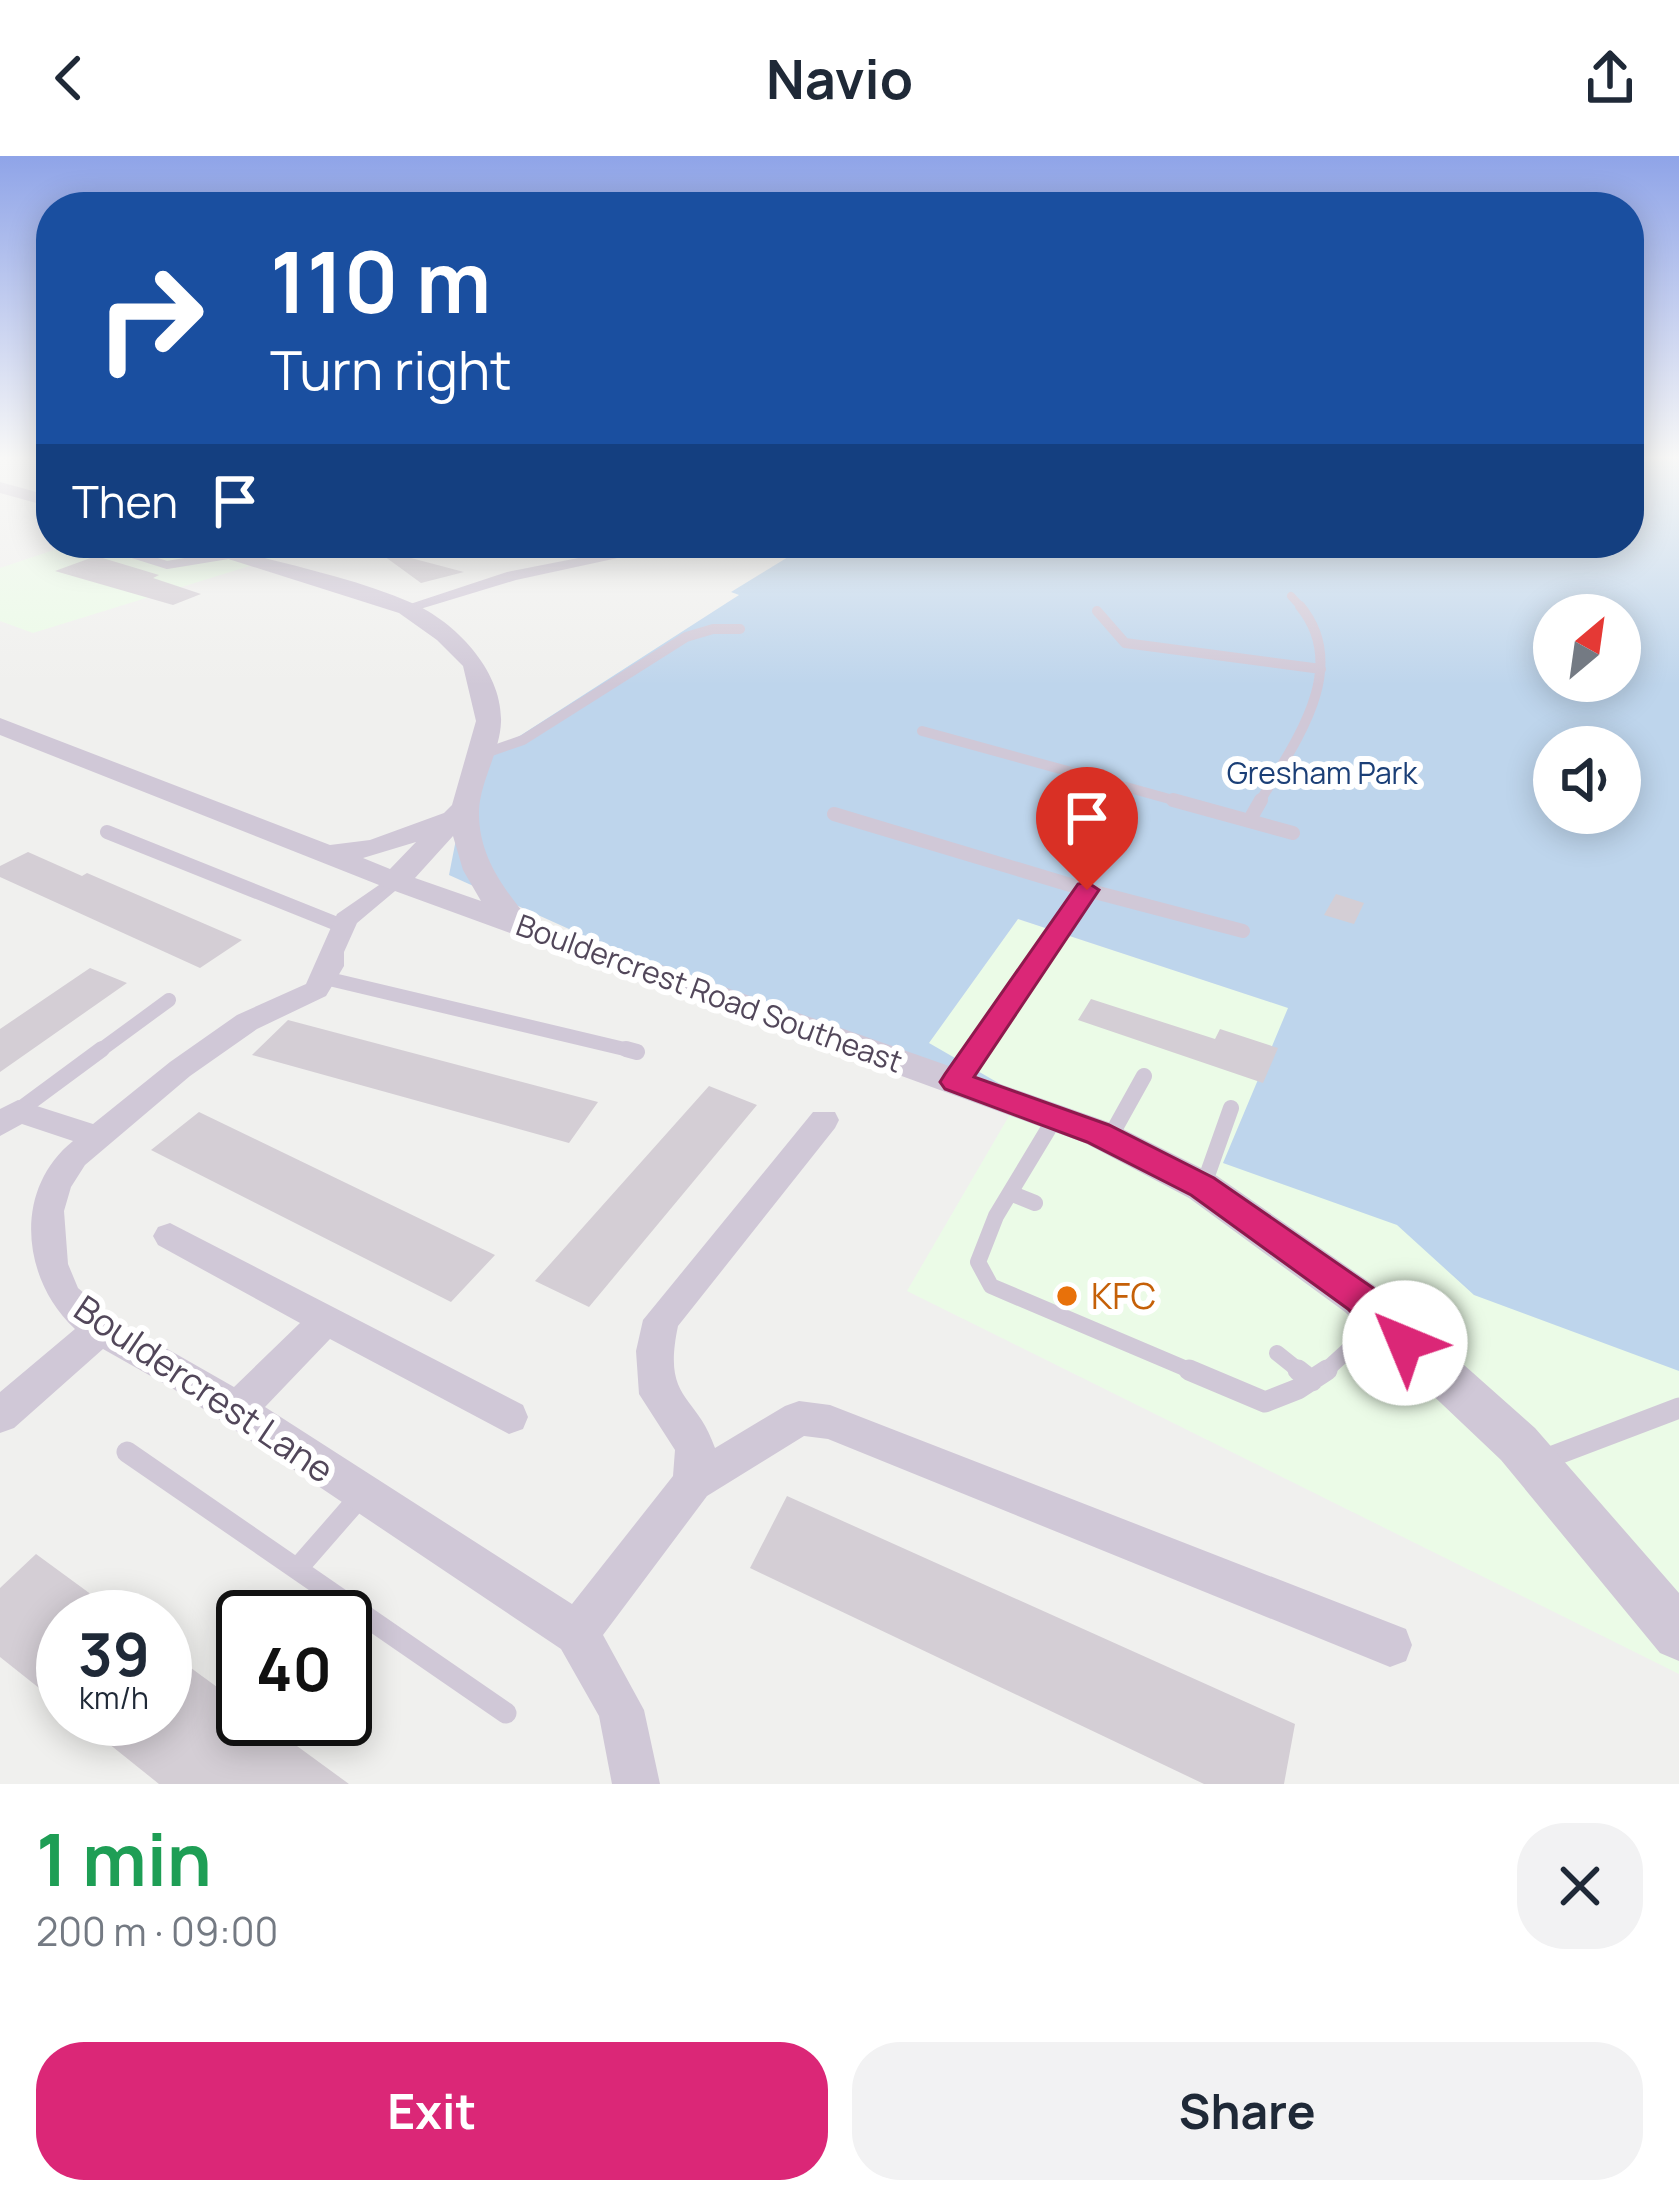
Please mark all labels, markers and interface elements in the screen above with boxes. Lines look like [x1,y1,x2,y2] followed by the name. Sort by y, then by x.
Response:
[766,41,913,115] text: Navio
[36,45,102,111] icon: back
[1577,45,1643,111] icon: share
[270,223,491,338] text: 110 m
[72,240,228,396] icon: right
[270,332,512,406] text: Turn right
[202,468,268,534] icon: arrive
[72,470,178,532] text: Then
[1533,594,1641,702] north arrow
[1533,594,1641,834] map controls
[1533,726,1641,834] button: sound
[1227,752,1418,793] park label: Gresham Park
[1036,767,1138,890] pin
[1054,785,1120,851] icon: arrive
[511,904,908,1082] street label: Bouldercrest Road Southeast
[1091,1271,1156,1320] place label: KFC
[1342,1280,1468,1406] position arrow
[1054,1283,1080,1309] marker: KFC
[65,1284,344,1494] street label: Bouldercrest Lane
[216,1590,372,1746] speed limit sign: 40
[78,1612,150,1694] text: 39
[79,1677,149,1718] text: km/h
[36,1809,212,1908] text: 1 min
[1517,1823,1643,1949] button: close
[36,1904,278,1958] text: 200 m · 09:00
[36,2042,828,2180] button: Exit
[852,2042,1643,2180] button: Share

